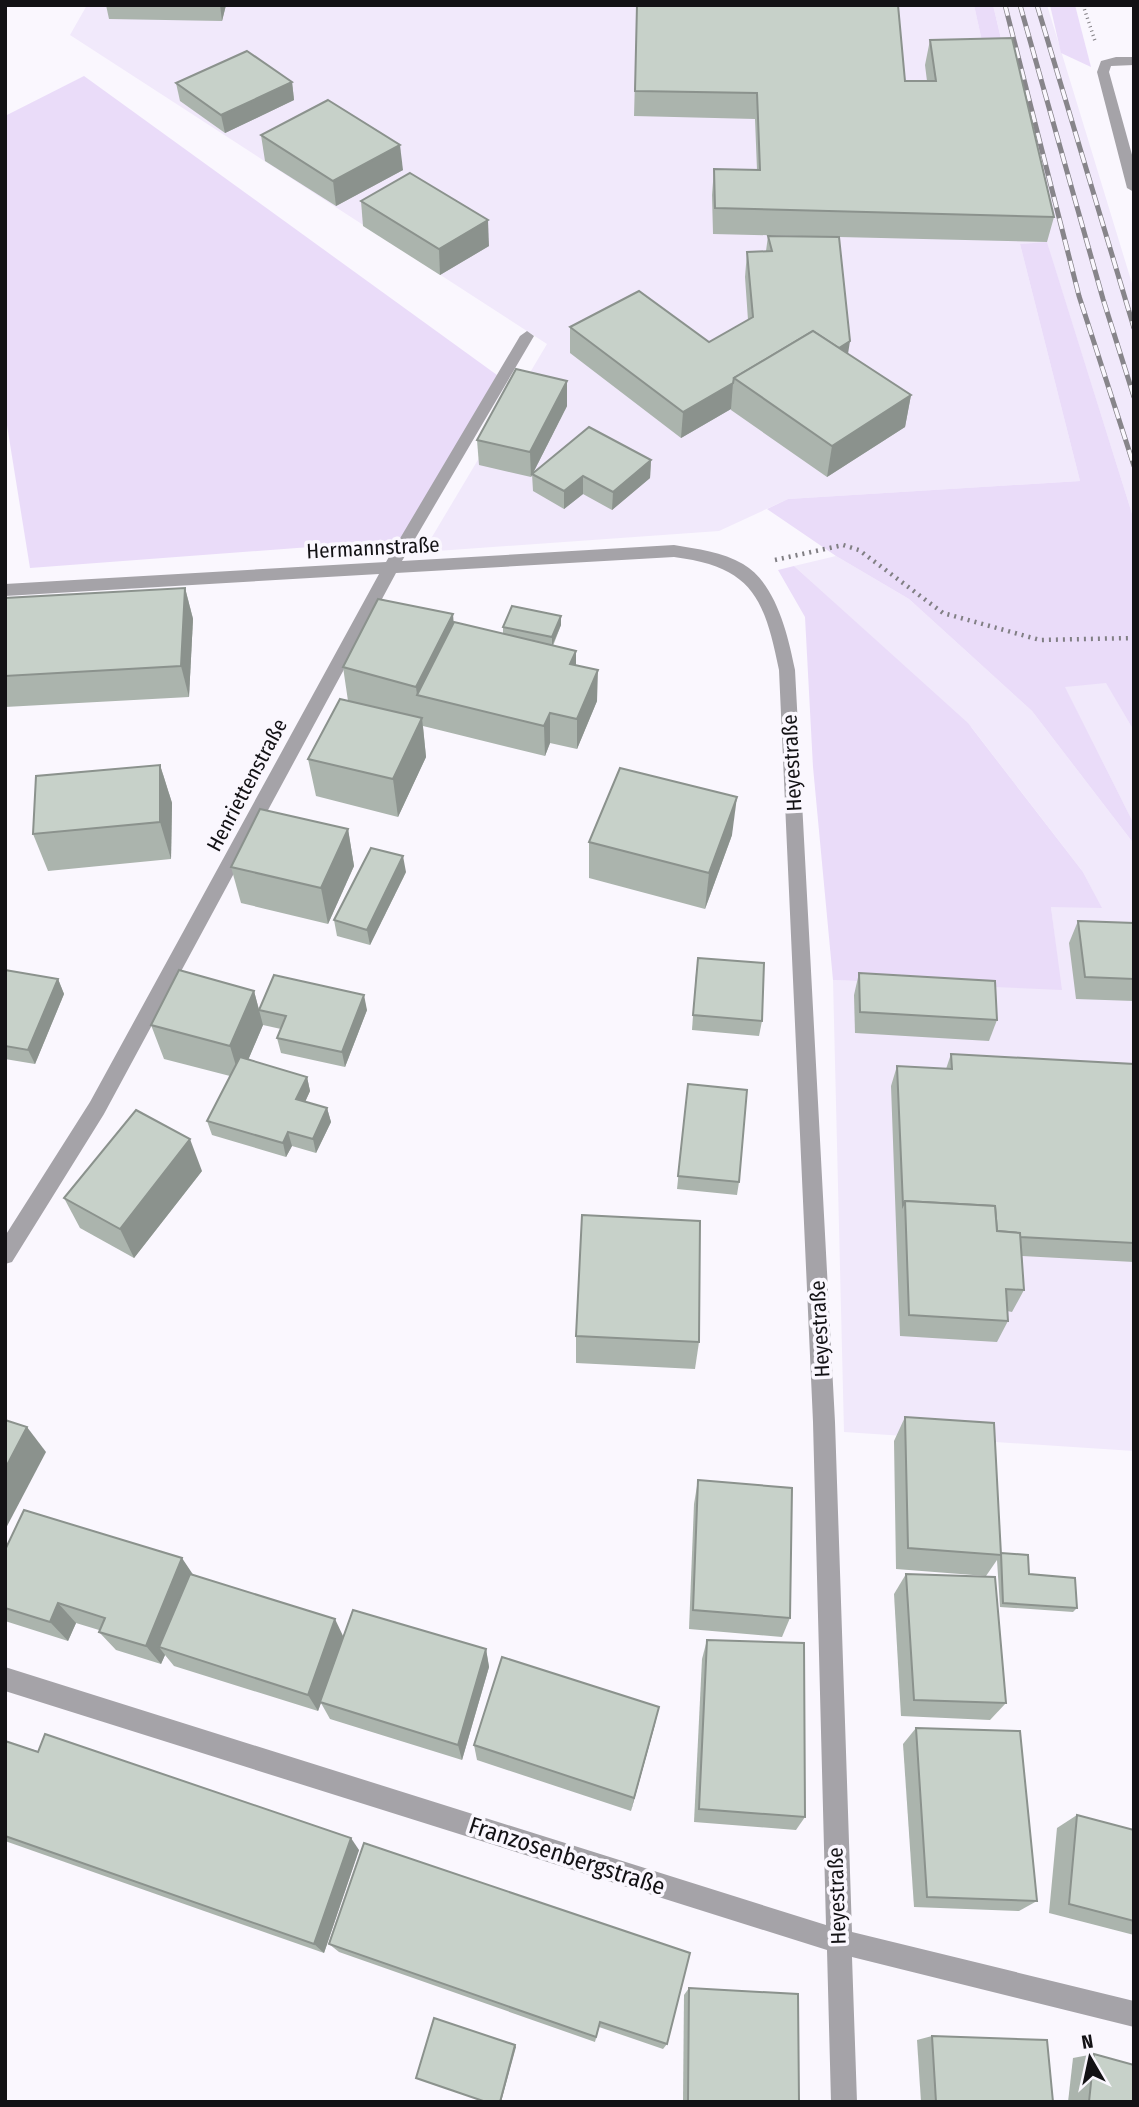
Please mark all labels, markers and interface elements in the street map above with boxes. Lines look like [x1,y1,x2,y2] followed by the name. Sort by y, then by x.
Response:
[306,532,440,564] street label: Hermannstraße
[201,714,293,856] street label: Henriettenstraße
[776,714,808,812] street label: Heyestraße
[804,1280,836,1378] street label: Heyestraße
[465,1811,669,1901] street label: Franzosenbergstraße
[822,1847,852,1945] street label: Heyestraße
[1055,2023,1125,2093] north arrow
[1080,2029,1095,2054] text: N

